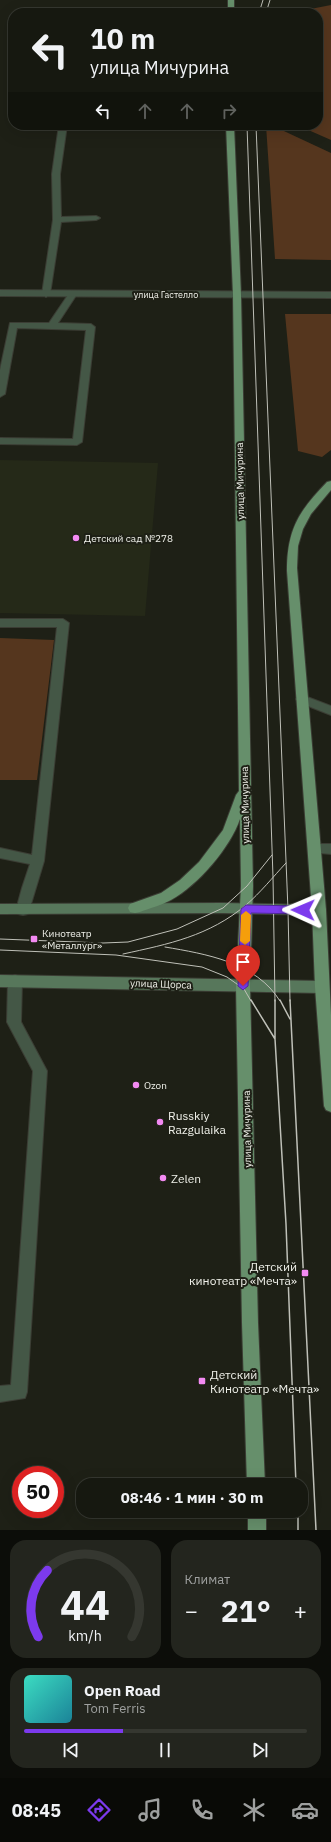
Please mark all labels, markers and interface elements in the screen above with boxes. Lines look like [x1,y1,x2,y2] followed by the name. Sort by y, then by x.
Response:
[90,20,155,57] text: 10 m
[24,24,76,76] icon: left
[90,56,229,79] text: улица Мичурина
[92,100,114,122] icon: left
[134,100,156,122] icon: ahead
[176,100,198,122] icon: ahead
[218,100,240,122] icon: right
[134,289,198,300] street label: улица Гастелло
[233,442,247,520] street label: улица Мичурина
[84,532,173,545] place label: Детский сад №278
[71,533,81,543] marker: Детский сад №278
[238,766,252,844] street label: улица Мичурина
[282,889,324,931] position arrow
[42,927,102,952] place label: Кинотеатр «Металлург»
[29,934,39,944] marker: Кинотеатр «Металлург»
[226,945,260,986] pin
[232,951,254,973] icon: arrive
[130,976,193,992] street label: улица Щорса
[144,1079,167,1092] place label: Ozon
[131,1080,141,1090] marker: Ozon
[240,1090,254,1168] street label: улица Мичурина
[168,1108,227,1137] place label: Russkiy Razgulaika
[155,1117,165,1127] marker: Russkiy Razgulaika
[171,1171,201,1186] place label: Zelen
[158,1173,168,1183] marker: Zelen
[189,1259,297,1288] place label: Детский кинотеатр «Мечта»
[300,1268,310,1278] marker: Детский кинотеатр «Мечта»
[210,1367,319,1396] place label: Детский Кинотеатр «Мечта»
[197,1376,207,1386] marker: Детский Кинотеатр «Мечта»
[12,1466,64,1518] speed limit sign: 50
[121,1488,263,1507] text: 08:46 · 1 мин · 30 m
[185,1571,230,1588] text: Климат
[60,1577,110,1631] text: 44
[221,1591,271,1630] text: 21°
[185,1596,198,1625] text: −
[294,1596,307,1625] text: +
[68,1626,102,1645] text: km/h
[84,1681,161,1700] text: Open Road
[84,1700,146,1717] text: Tom Ferris
[60,1739,82,1761] icon: previous
[154,1739,176,1761] icon: pause
[249,1739,271,1761] icon: next
[85,1796,113,1824] icon: directions
[136,1796,164,1824] icon: music
[188,1796,216,1824] icon: phone
[240,1796,268,1824] icon: climate
[291,1796,319,1824] icon: car
[12,1799,61,1822] text: 08:45

